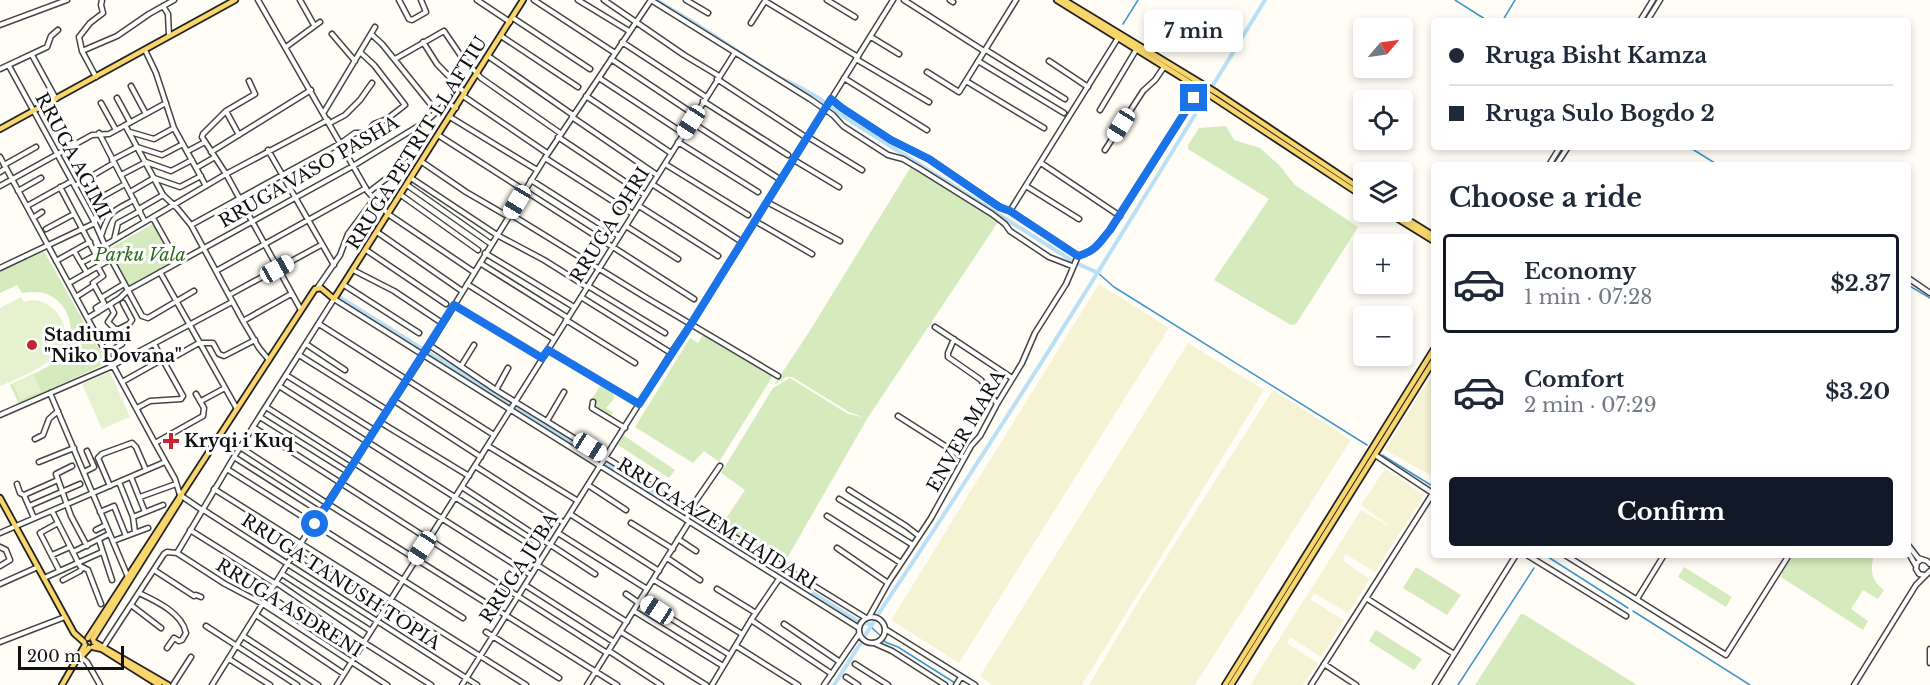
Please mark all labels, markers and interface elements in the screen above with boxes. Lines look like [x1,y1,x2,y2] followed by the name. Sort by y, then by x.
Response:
[1144,11,1244,53] callout: 7 min
[1353,18,1413,78] north arrow
[1353,18,1413,366] map controls
[1164,19,1223,43] text: 7 min
[342,32,492,254] street label: RRUGA PETRIT LLAFTIU
[1485,42,1707,69] text: Rruga Bisht Kamza
[1180,84,1207,111] route end
[30,89,116,223] street label: RRUGA AGIMI
[1353,90,1413,150] button: locate
[1485,100,1715,127] text: Rruga Sulo Bogdo 2
[674,102,708,142] car
[1104,105,1138,145] car
[215,111,404,233] street label: RRUGA VASO PASHA
[1353,162,1413,222] button: layers
[566,163,654,287] street label: RRUGA OHRI
[1449,181,1642,214] text: Choose a ride
[500,182,534,222] car
[1353,234,1413,294] button: +
[93,244,186,266] park label: Parku Vala
[257,252,297,286] car
[1452,257,1506,311] icon: car
[1524,258,1636,285] text: Economy
[1830,270,1890,297] text: $2.37
[1524,285,1652,309] text: 1 min · 07:28
[1353,306,1413,366] button: −
[44,324,182,367] place label: Stadiumi "Niko Dovana"
[25,338,39,352] marker: Stadiumi "Niko Dovana"
[922,365,1010,496] street label: ENVER MARA
[1452,365,1506,419] icon: car
[1524,366,1624,393] text: Comfort
[1825,378,1890,405] text: $3.20
[1524,393,1657,417] text: 2 min · 07:29
[184,430,294,452] place label: Kryqi i Kuq
[570,430,610,464] car
[162,432,180,450] marker: Kryqi i Kuq
[613,454,821,594] street label: RRUGA AZEM HAJDARI
[1449,477,1893,546] button: Confirm
[475,508,563,627] street label: RRUGA JUBA
[237,509,446,655] street label: RRUGA TANUSH TOPIA
[301,510,328,537] route start
[405,528,439,568] car
[212,554,366,662] street label: RRUGA ASDRENI
[637,593,677,627] car
[18,643,124,670] scale bar
[27,646,81,666] text: 200 m

